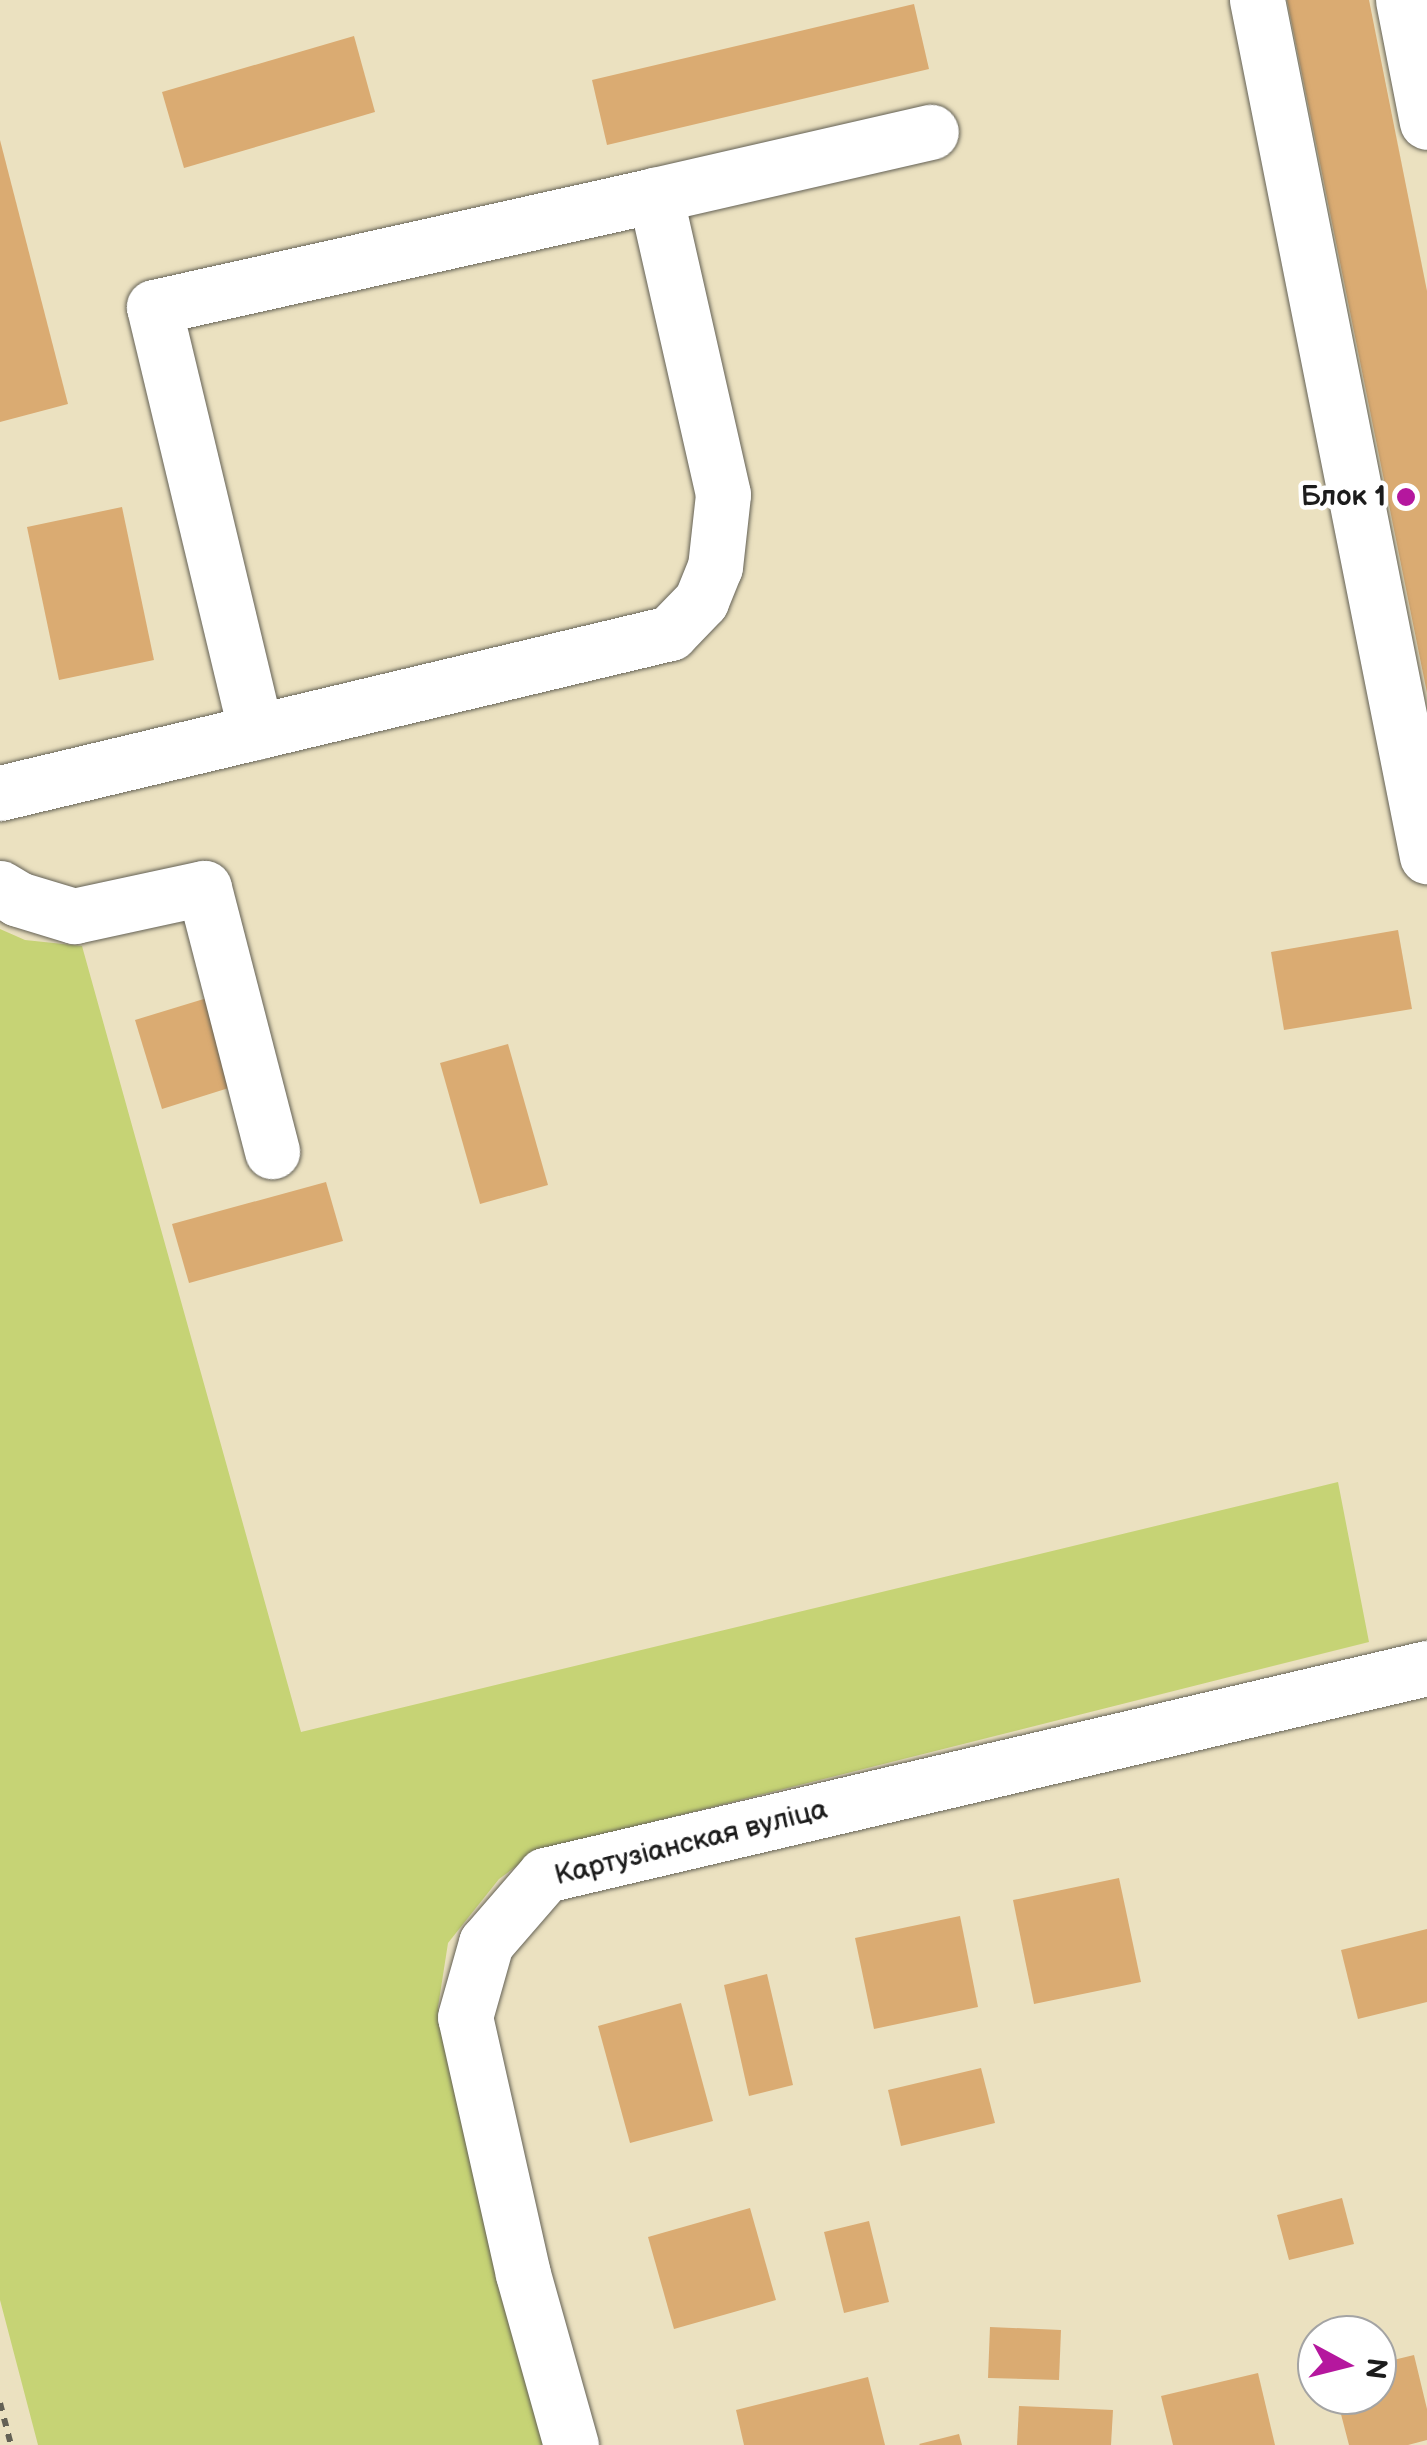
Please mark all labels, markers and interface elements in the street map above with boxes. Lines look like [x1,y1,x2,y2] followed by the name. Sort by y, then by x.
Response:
[1301,480,1386,514] place label: Блок 1
[1395,486,1417,508] marker: Блок 1
[551,1793,831,1893] street label: Картузіанская вуліца
[1297,2315,1397,2415] north arrow
[1358,2356,1393,2381] text: N

